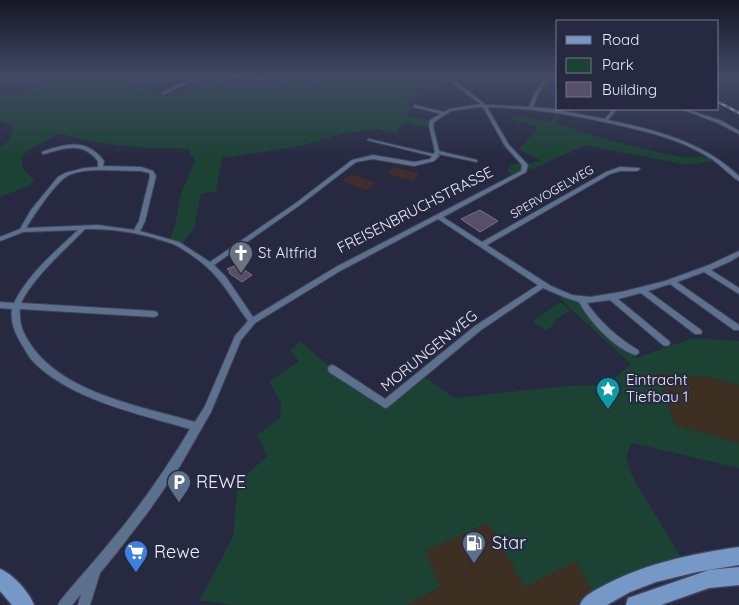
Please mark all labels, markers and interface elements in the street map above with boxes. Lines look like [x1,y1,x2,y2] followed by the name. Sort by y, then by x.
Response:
[556,20,719,110] legend
[602,30,639,49] text: Road
[602,55,634,74] text: Park
[602,80,657,99] text: Building
[334,162,496,257] street label: FREISENBRUCHSTRASSE
[507,162,596,221] street label: SPERVOGELWEG
[228,240,254,274] church icon: St Altfrid
[258,243,317,262] place label: St Altfrid
[377,306,481,395] street label: MORUNGENWEG
[626,370,688,406] place label: Eintracht Tiefbau 1
[595,376,621,410] place icon: Eintracht Tiefbau 1
[166,469,192,503] parking icon: REWE
[196,470,246,493] place label: REWE
[461,530,487,564] fuel station icon: Star
[492,531,526,554] place label: Star
[123,539,149,573] supermarket icon: Rewe
[154,540,200,563] place label: Rewe

